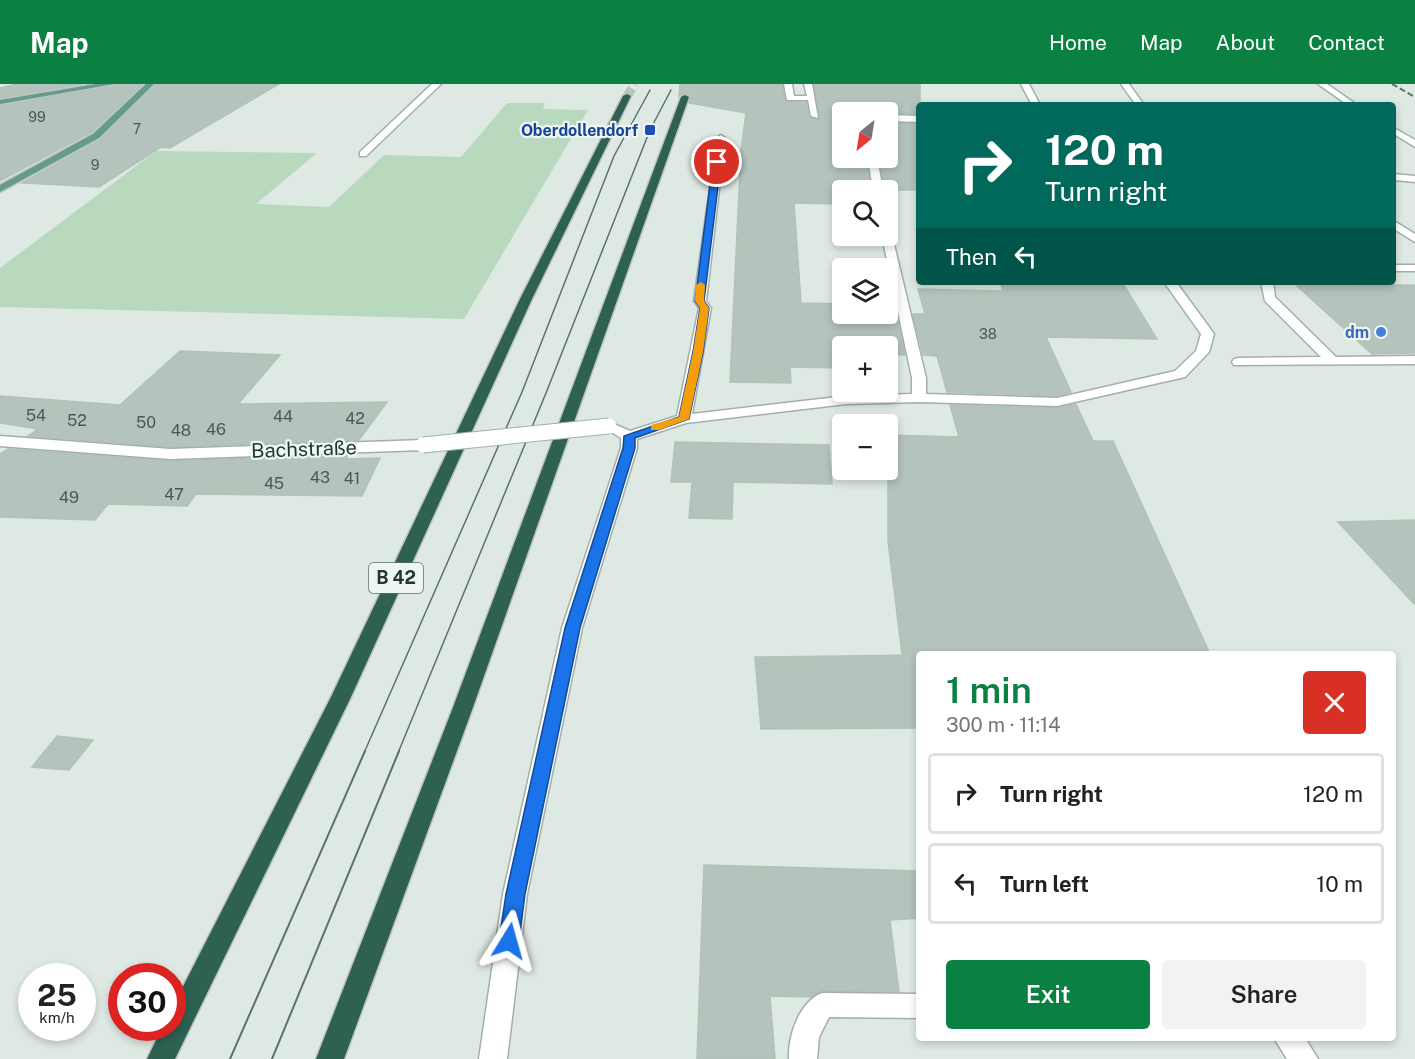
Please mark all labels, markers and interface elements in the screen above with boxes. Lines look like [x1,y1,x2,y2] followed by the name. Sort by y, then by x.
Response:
[30,26,89,59] text: Map
[1049,30,1107,55] text: Home
[1140,30,1183,55] text: Map
[1216,30,1275,55] text: About
[1308,30,1385,55] text: Contact
[832,102,898,168] north arrow
[832,102,898,480] map controls
[28,109,46,125] house number: 99
[133,121,141,137] house number: 7
[521,121,639,140] place label: Oberdollendorf
[643,123,657,137] marker: Oberdollendorf
[1045,125,1164,174] text: 120 m
[946,126,1024,204] icon: right
[691,136,742,187] pin
[700,145,733,178] icon: arrive
[91,157,100,173] house number: 9
[1045,175,1168,207] text: Turn right
[832,180,898,246] button: search
[1009,240,1042,273] icon: left
[946,244,997,270] text: Then
[832,258,898,324] button: layers
[1345,323,1369,342] place label: dm
[1374,325,1388,339] marker: dm
[979,326,997,342] house number: 38
[832,336,898,402] button: +
[26,406,46,425] house number: 54
[273,407,293,426] house number: 44
[345,409,365,428] house number: 42
[67,411,87,430] house number: 52
[136,413,156,432] house number: 50
[832,414,898,480] button: −
[206,420,226,439] house number: 46
[171,421,191,440] house number: 48
[251,435,357,463] street label: Bachstraße
[310,468,330,487] house number: 43
[344,469,360,488] house number: 41
[264,474,284,493] house number: 45
[164,485,184,504] house number: 47
[59,488,79,507] house number: 49
[369,563,423,593] road number: B 42
[946,669,1032,711] text: 1 min
[1303,671,1366,734] button: close
[946,713,1061,737] text: 300 m · 11:14
[949,777,982,810] icon: right
[1000,781,1103,807] text: Turn right
[1303,781,1363,807] text: 120 m
[949,867,982,900] icon: left
[1000,871,1089,897] text: Turn left
[1316,871,1363,897] text: 10 m
[477,909,541,973] position arrow
[946,960,1150,1029] button: Exit
[1162,960,1366,1029] button: Share
[108,963,186,1041] speed limit sign: 30
[37,977,77,1013] text: 25
[39,1009,75,1026] text: km/h

